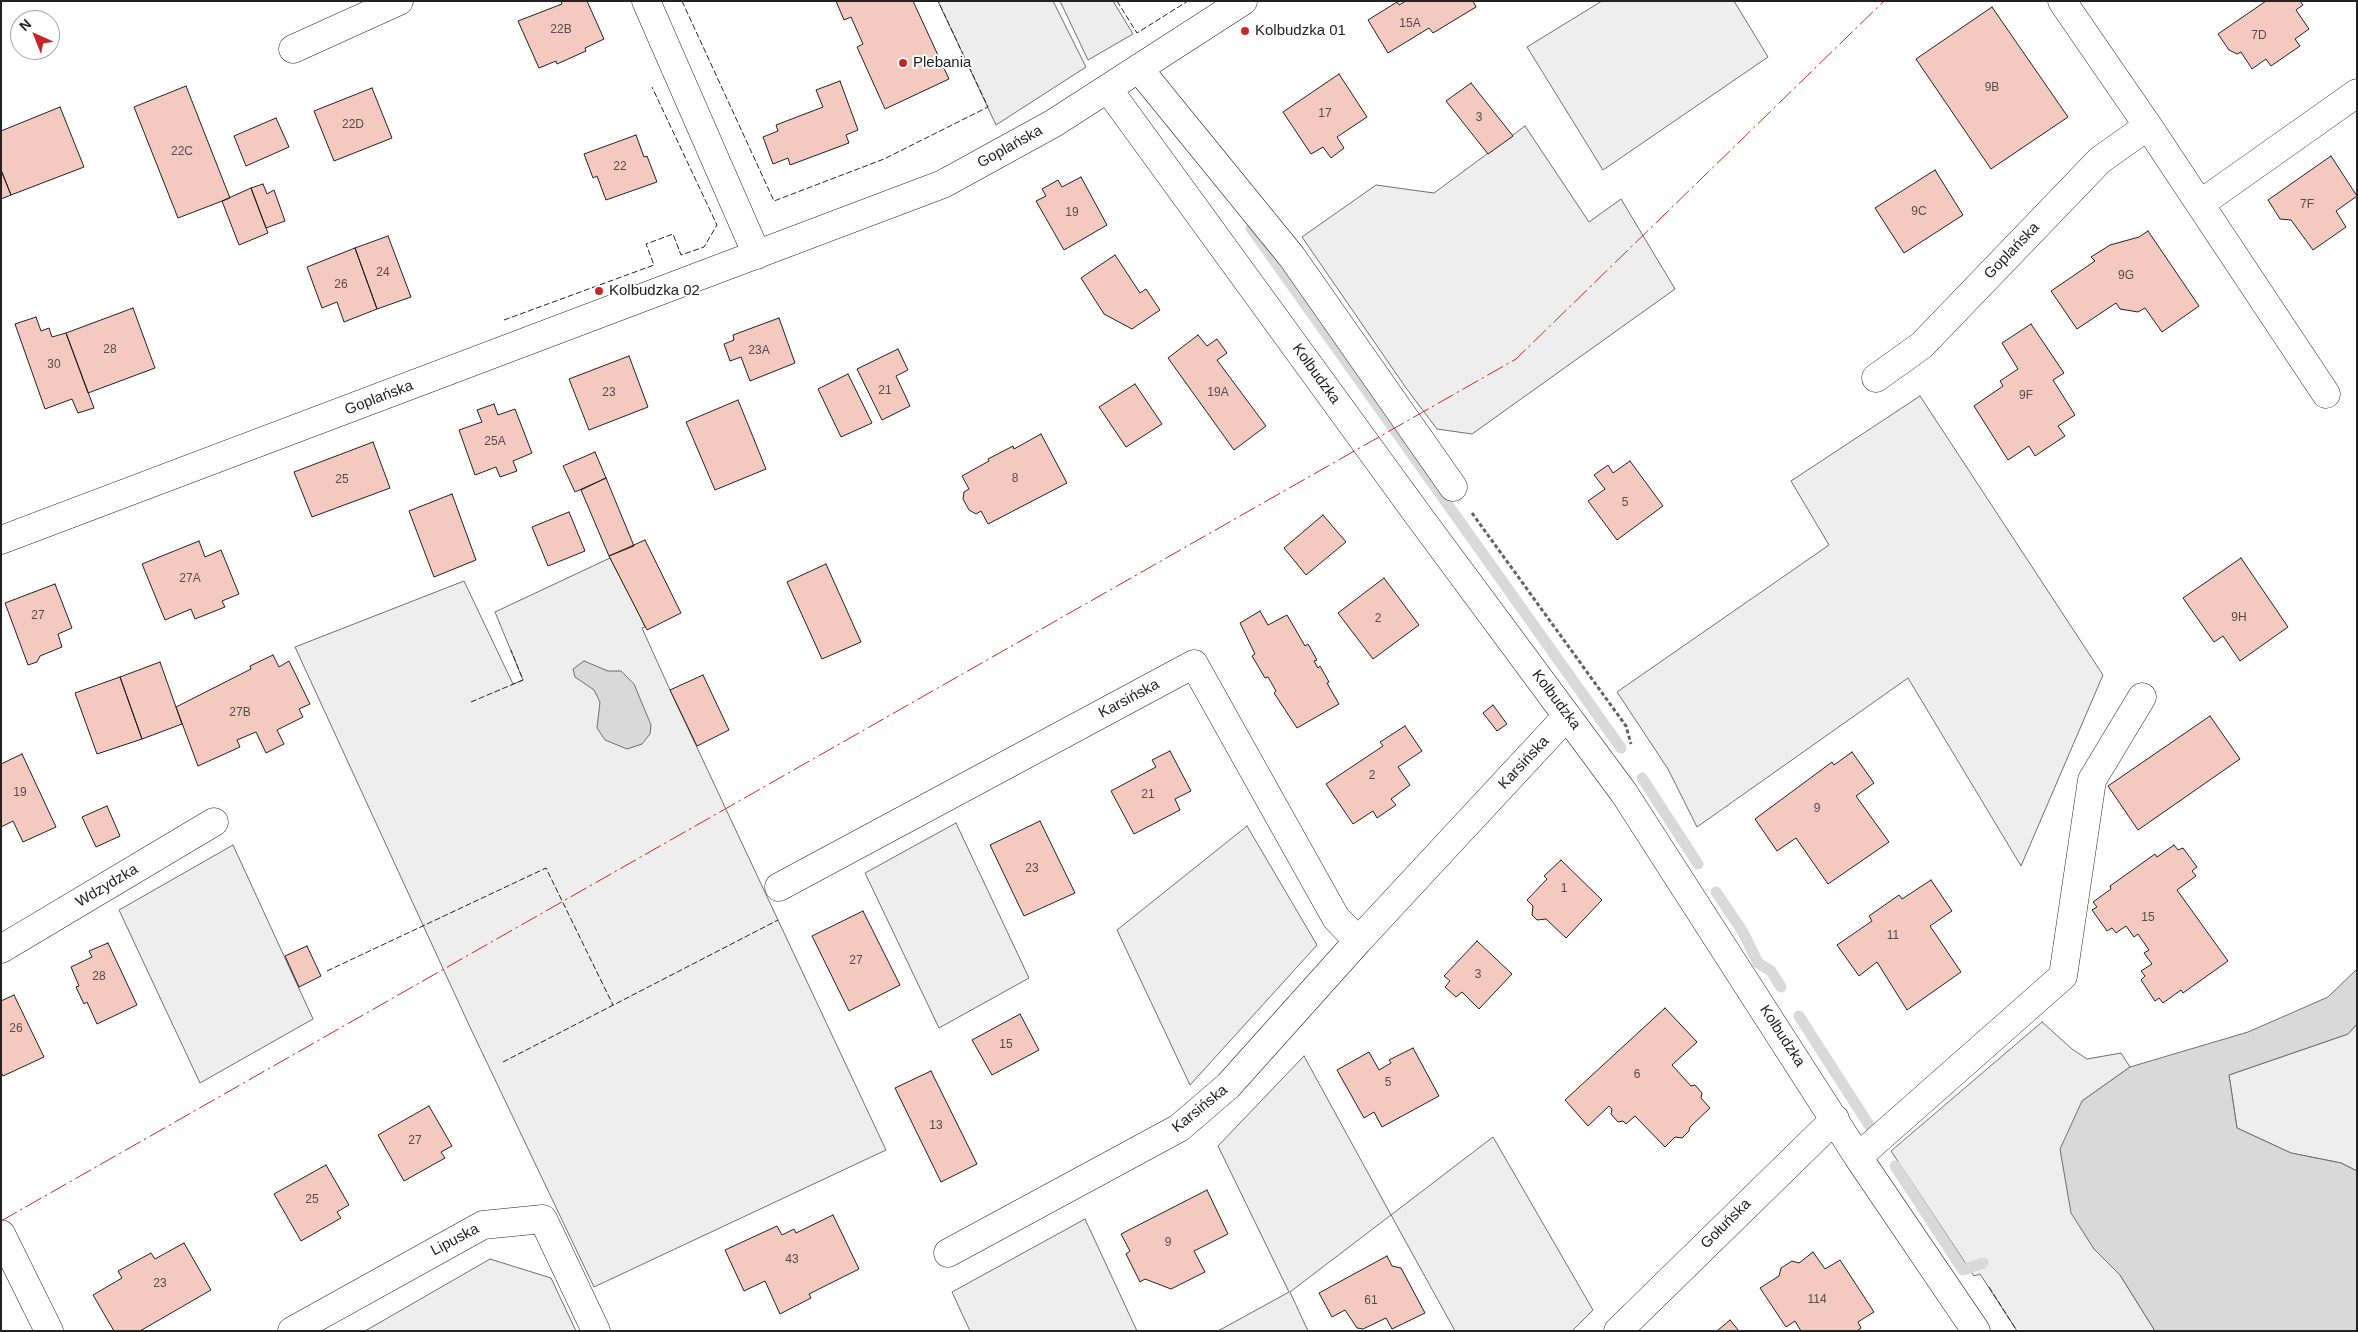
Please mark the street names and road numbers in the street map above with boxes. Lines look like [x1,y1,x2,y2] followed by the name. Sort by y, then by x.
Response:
[974,122,1046,172] street label: Goplańska
[1981,219,2043,283] street label: Goplańska
[1288,340,1344,408] street label: Kolbudzka
[342,377,416,419] street label: Goplańska
[1528,667,1584,733] street label: Kolbudzka
[1096,676,1162,722] street label: Karsińska
[1495,733,1553,793] street label: Karsińska
[73,860,141,912] street label: Wdzydzka
[1755,1002,1809,1070] street label: Kolbudzka
[1169,1081,1231,1137] street label: Karsińska
[1697,1195,1755,1253] street label: Gołuńska
[428,1220,482,1260] street label: Lipuska

